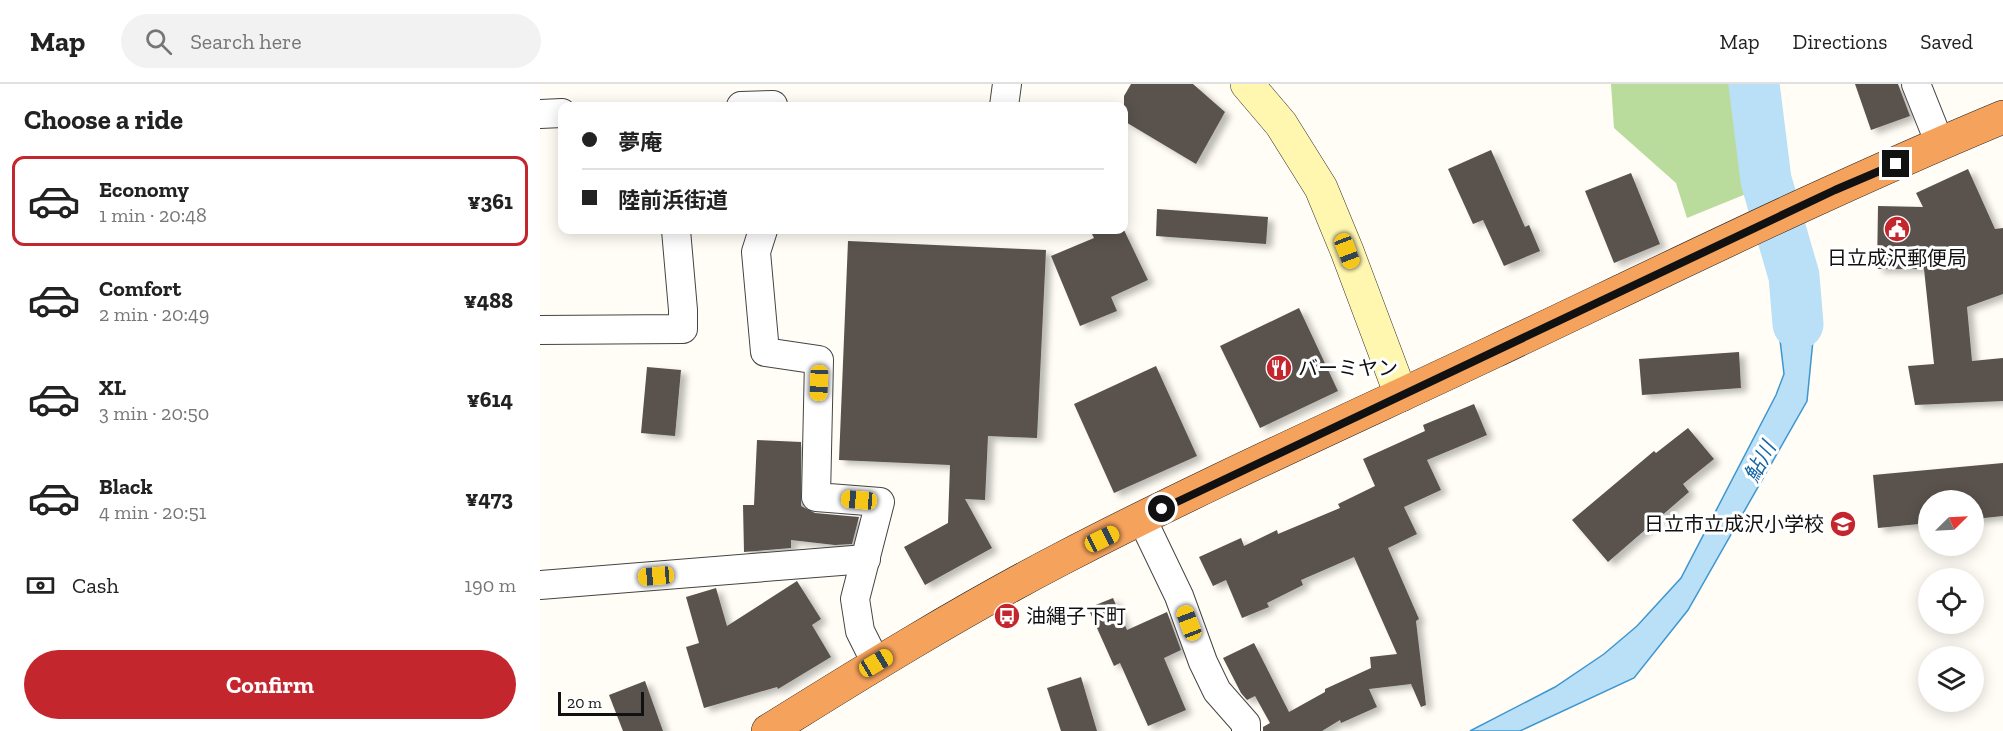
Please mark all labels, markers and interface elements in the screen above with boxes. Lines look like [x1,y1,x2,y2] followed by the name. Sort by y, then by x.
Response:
[121,14,541,68] search box
[30,25,85,58] text: Map
[142,25,175,58] icon: search
[190,28,302,55] text: Search here
[1720,29,1760,54] text: Map
[1793,29,1887,54] text: Directions
[1920,29,1973,54] text: Saved
[24,104,183,136] text: Choose a ride
[618,129,662,156] text: 夢庵
[1882,150,1909,177] route end
[27,174,81,228] icon: car
[99,176,189,203] text: Economy
[618,187,728,214] text: 陸前浜街道
[468,188,513,215] text: ¥361
[99,203,207,227] text: 1 min · 20:48
[1882,214,1912,244] public building icon: 日立成沢郵便局
[1332,231,1362,271] car
[1827,246,1967,270] place label: 日立成沢郵便局
[27,273,81,327] icon: car
[99,275,181,302] text: Comfort
[464,287,513,314] text: ¥488
[99,302,209,326] text: 2 min · 20:49
[1264,353,1294,383] restaurant icon: バーミヤン
[1298,356,1398,380] place label: バーミヤン
[809,365,829,401] car
[27,372,81,426] icon: car
[99,374,126,401] text: XL
[467,386,513,413] text: ¥614
[99,401,209,425] text: 3 min · 20:50
[1739,436,1781,486] water label: 鮎川
[27,471,81,525] icon: car
[99,473,153,500] text: Black
[465,485,513,512] text: ¥473
[840,489,878,511] car
[1918,490,1984,556] north arrow
[1918,490,1984,712] map controls
[1148,495,1175,522] route start
[99,500,206,524] text: 4 min · 20:51
[1828,509,1858,539] school or university icon: 日立市立成沢小学校
[1644,512,1824,536] place label: 日立市立成沢小学校
[1082,523,1122,555] car
[637,565,675,587] car
[1918,568,1984,634] button: locate
[24,569,57,602] icon: cash
[72,572,119,599] text: Cash
[464,573,516,597] text: 190 m
[992,601,1022,631] bus stop icon: 油縄子下町
[1174,603,1204,643] car
[1026,604,1126,628] place label: 油縄子下町
[856,646,896,680] car
[1918,646,1984,712] button: layers
[24,650,516,719] button: Confirm
[558,689,644,716] scale bar
[567,693,602,712] text: 20 m

